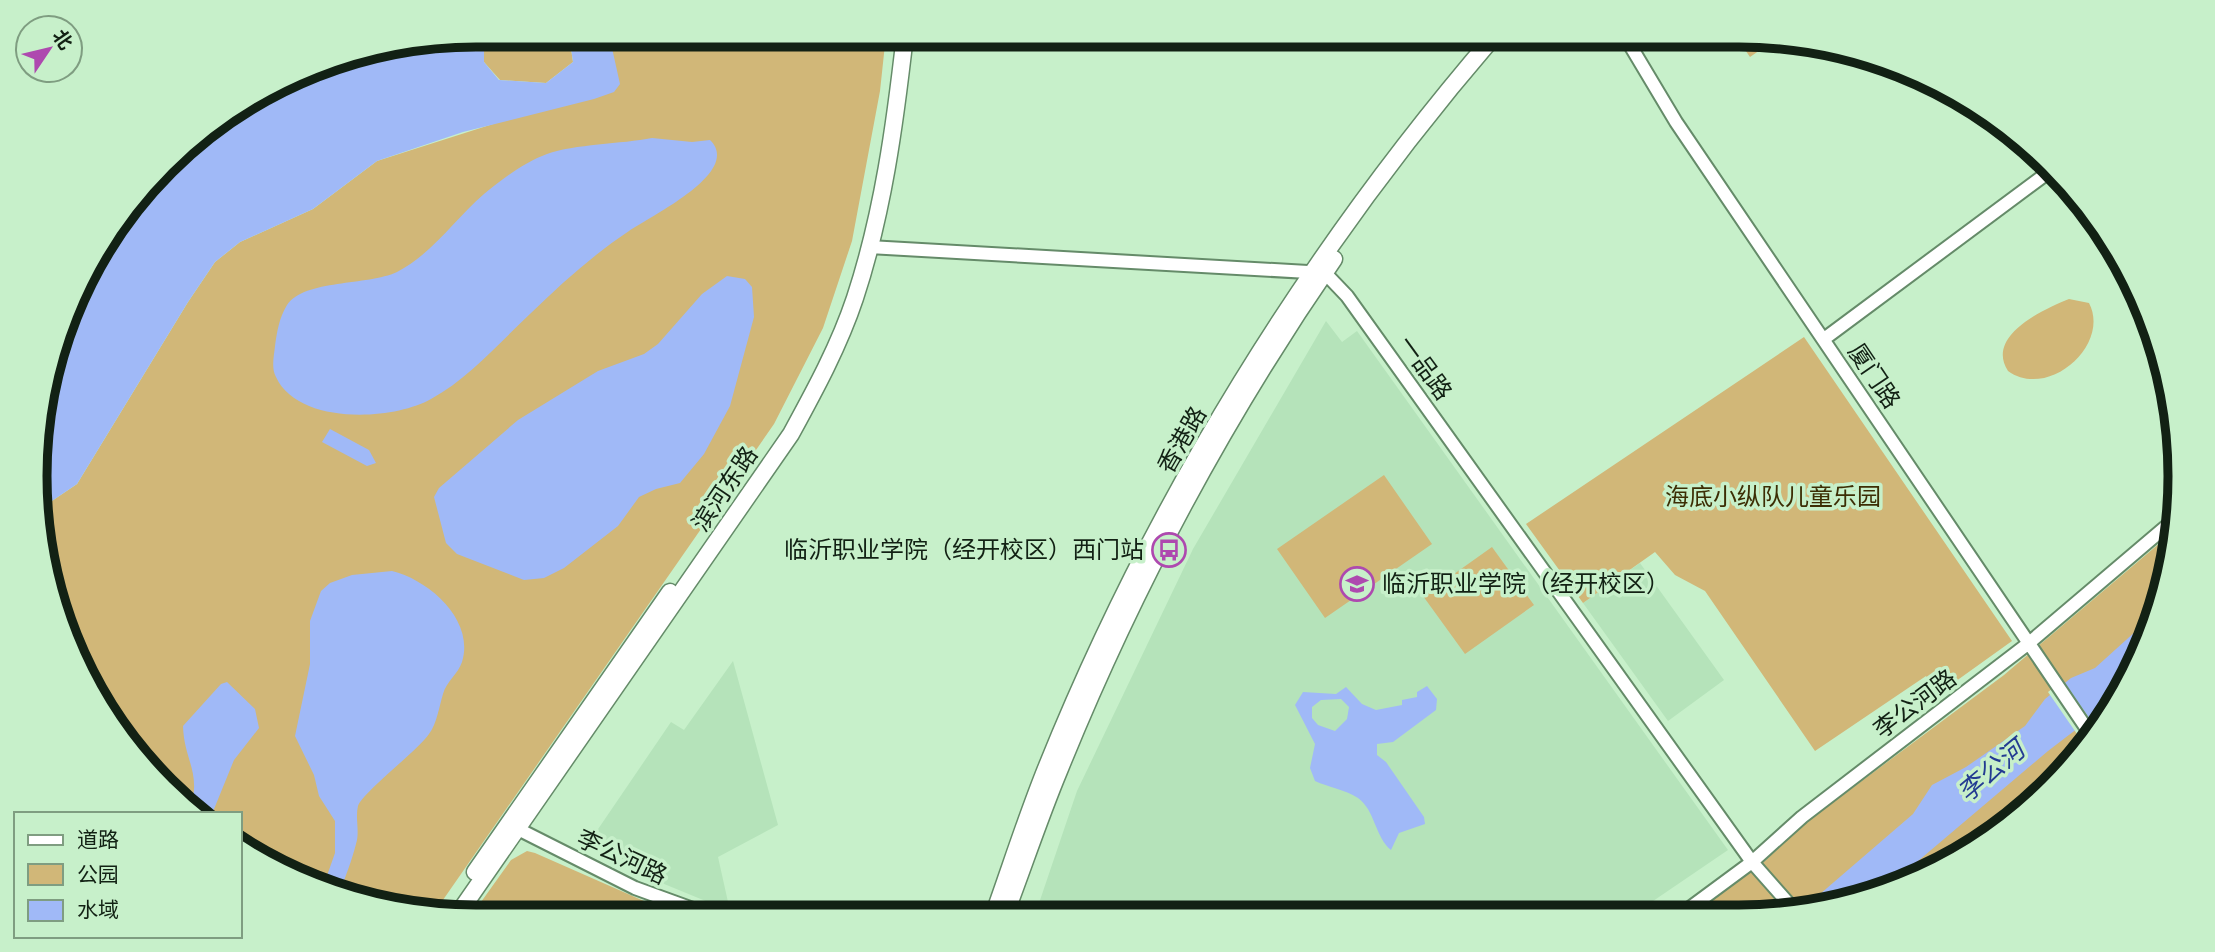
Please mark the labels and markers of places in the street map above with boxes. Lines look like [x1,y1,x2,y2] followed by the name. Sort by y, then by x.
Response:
[1150,531,1188,569] bus stop icon: 临沂职业学院（经开校区）西门站
[784,533,1144,565] place label: 临沂职业学院（经开校区）西门站
[1338,565,1376,603] school or university icon: 临沂职业学院（经开校区）
[1382,567,1670,599] place label: 临沂职业学院（经开校区）

